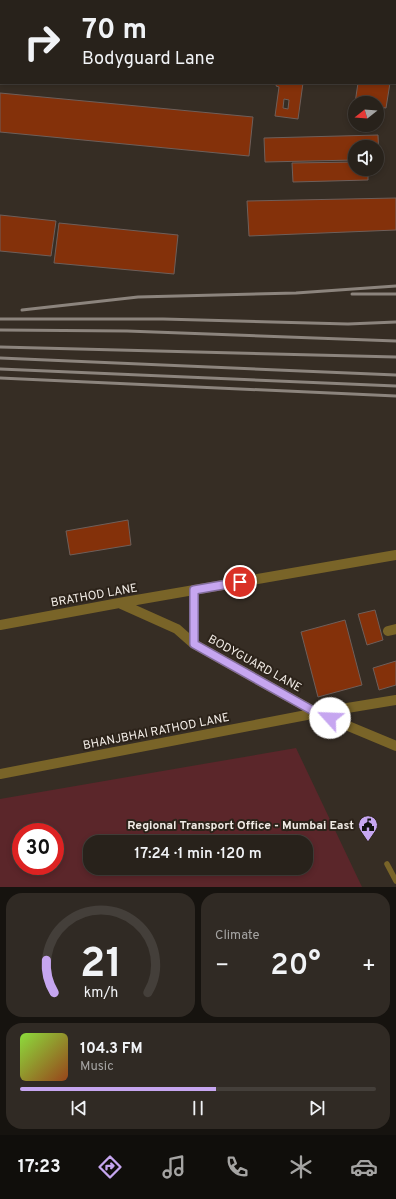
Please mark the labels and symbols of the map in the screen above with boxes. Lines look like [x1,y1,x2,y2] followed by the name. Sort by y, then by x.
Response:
[348,96,384,132] north arrow
[223,565,257,599] pin
[50,580,139,611] street label: BRATHOD LANE
[205,632,304,696] street label: BODYGUARD LANE
[309,697,351,739] position arrow
[82,710,231,754] street label: BHANJBHAI RATHOD LANE
[357,814,379,842] public building icon: Regional Transport Office - Mumbai East
[127,818,354,834] place label: Regional Transport Office - Mumbai East
[12,823,64,875] speed limit sign: 30

